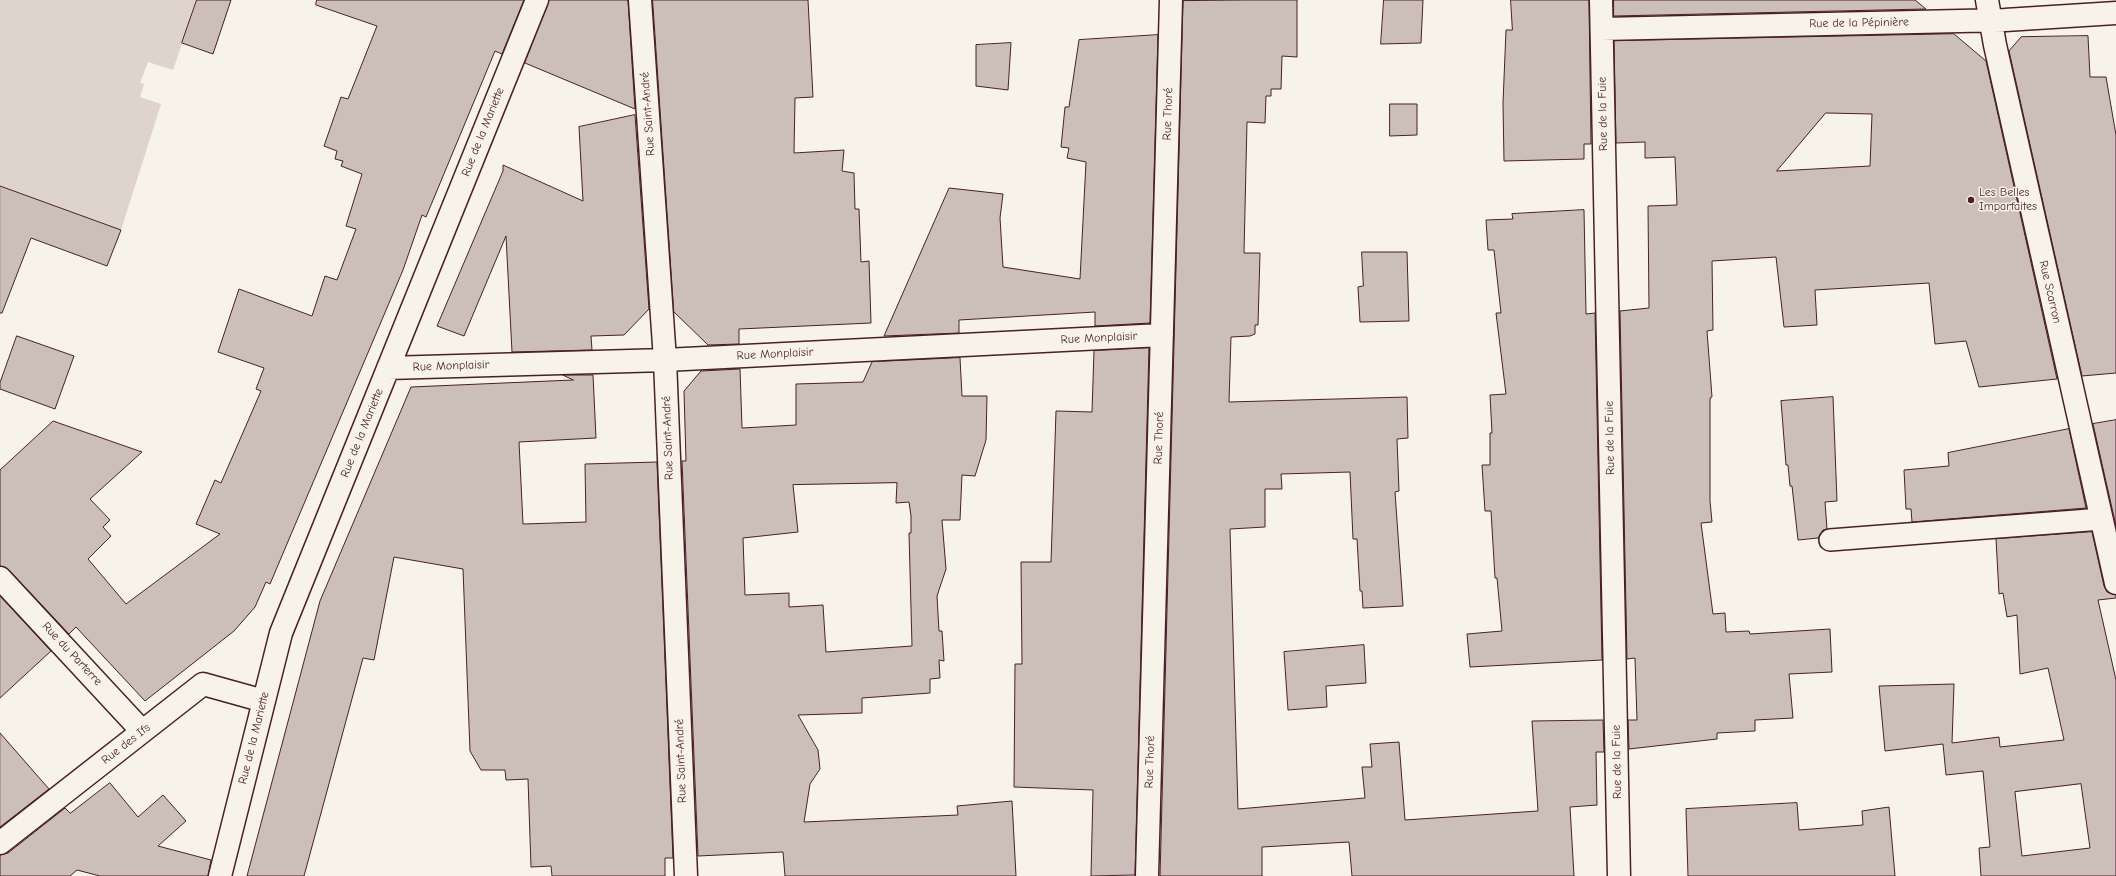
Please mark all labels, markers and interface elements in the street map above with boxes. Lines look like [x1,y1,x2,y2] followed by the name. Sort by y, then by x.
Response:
[1809,15,1909,31] street label: Rue de la Pépinière
[638,72,658,156] street label: Rue Saint-André
[1595,77,1611,151] street label: Rue de la Fuie
[459,85,507,179] street label: Rue de la Mariette
[1160,87,1176,141] street label: Rue Thoré
[1979,186,2037,214] place label: Les Belles Imparfaites
[1966,195,1976,205] marker: Les Belles Imparfaites
[2036,259,2064,325] street label: Rue Scarron
[1060,329,1138,347] street label: Rue Monplaisir
[736,345,814,363] street label: Rue Monplaisir
[412,357,490,375] street label: Rue Monplaisir
[338,386,386,480] street label: Rue de la Mariette
[659,396,677,480] street label: Rue Saint-André
[1602,401,1618,475] street label: Rue de la Fuie
[1151,411,1167,465] street label: Rue Thoré
[39,619,105,689] street label: Rue du Parterre
[236,690,272,786] street label: Rue de la Mariette
[672,719,690,803] street label: Rue Saint-André
[99,721,153,767] street label: Rue des Ifs
[1609,725,1625,799] street label: Rue de la Fuie
[1142,735,1158,789] street label: Rue Thoré

